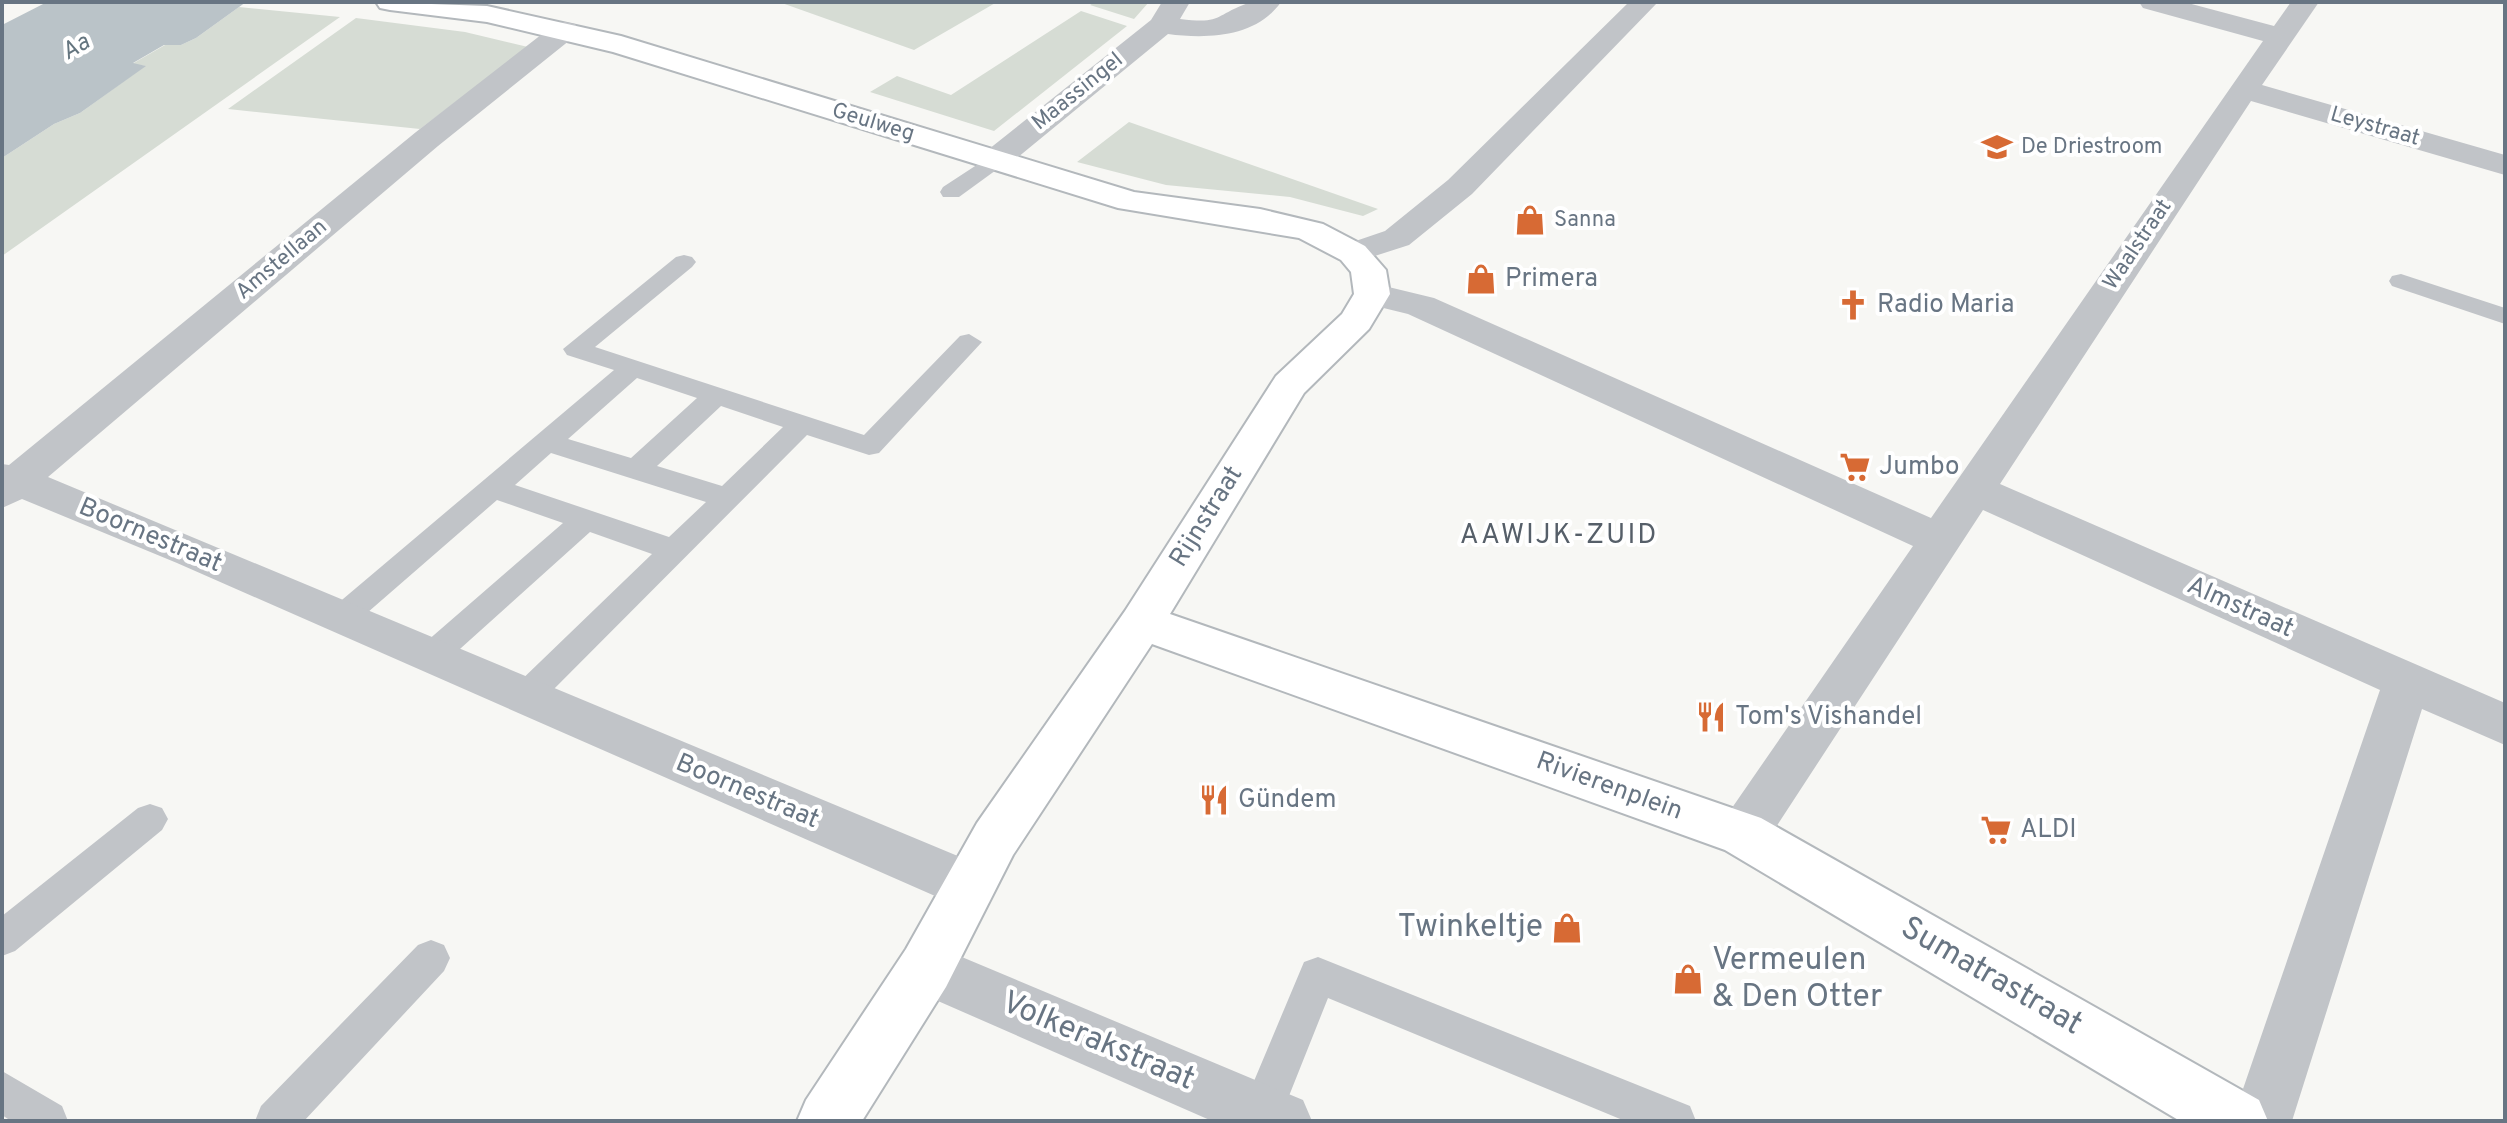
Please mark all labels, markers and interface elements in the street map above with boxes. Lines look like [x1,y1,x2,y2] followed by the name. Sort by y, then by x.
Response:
[56,28,96,68] water label: Aa
[1027,47,1129,137] street label: Maassingel
[828,98,918,148] street label: Geulweg
[2327,101,2423,153] street label: Leystraat
[1980,130,2014,164] school or university icon: De Driestroom
[2021,134,2163,161] place label: De Driestroom
[2098,194,2178,296] street label: Waalstraat
[1513,203,1547,237] shop icon: Sanna
[1554,207,1616,234] place label: Sanna
[231,214,333,306] street label: Amstellaan
[1464,262,1498,296] shop icon: Primera
[1505,263,1598,296] place label: Primera
[1836,288,1870,322] church icon: Radio Maria
[1877,289,2014,322] place label: Radio Maria
[1838,450,1872,484] supermarket icon: Jumbo
[1879,451,1960,484] place label: Jumbo
[1163,460,1251,574] street label: Rijnstraat
[73,491,227,581] street label: Boornestraat
[1460,518,1658,554] district label: AAWIJK-ZUID
[2181,570,2299,646] street label: Almstraat
[1694,700,1728,734] restaurant icon: Tom's Vishandel
[1735,701,1922,734] place label: Tom's Vishandel
[1531,745,1687,829] street label: Rivierenplein
[670,747,824,837] street label: Boornestraat
[1197,783,1231,817] restaurant icon: Gündem
[1238,784,1336,817] place label: Gündem
[1979,813,2013,847] supermarket icon: ALDI
[2020,814,2077,847] place label: ALDI
[1398,908,1543,948] place label: Twinkeltje
[1893,909,2089,1045] street label: Sumatrastraat
[1550,911,1584,945] shop icon: Twinkeltje
[1712,941,1883,1018] place label: Vermeulen & Den Otter
[1671,962,1705,996] shop icon: Vermeulen & Den Otter
[996,983,1200,1101] street label: Volkerakstraat

